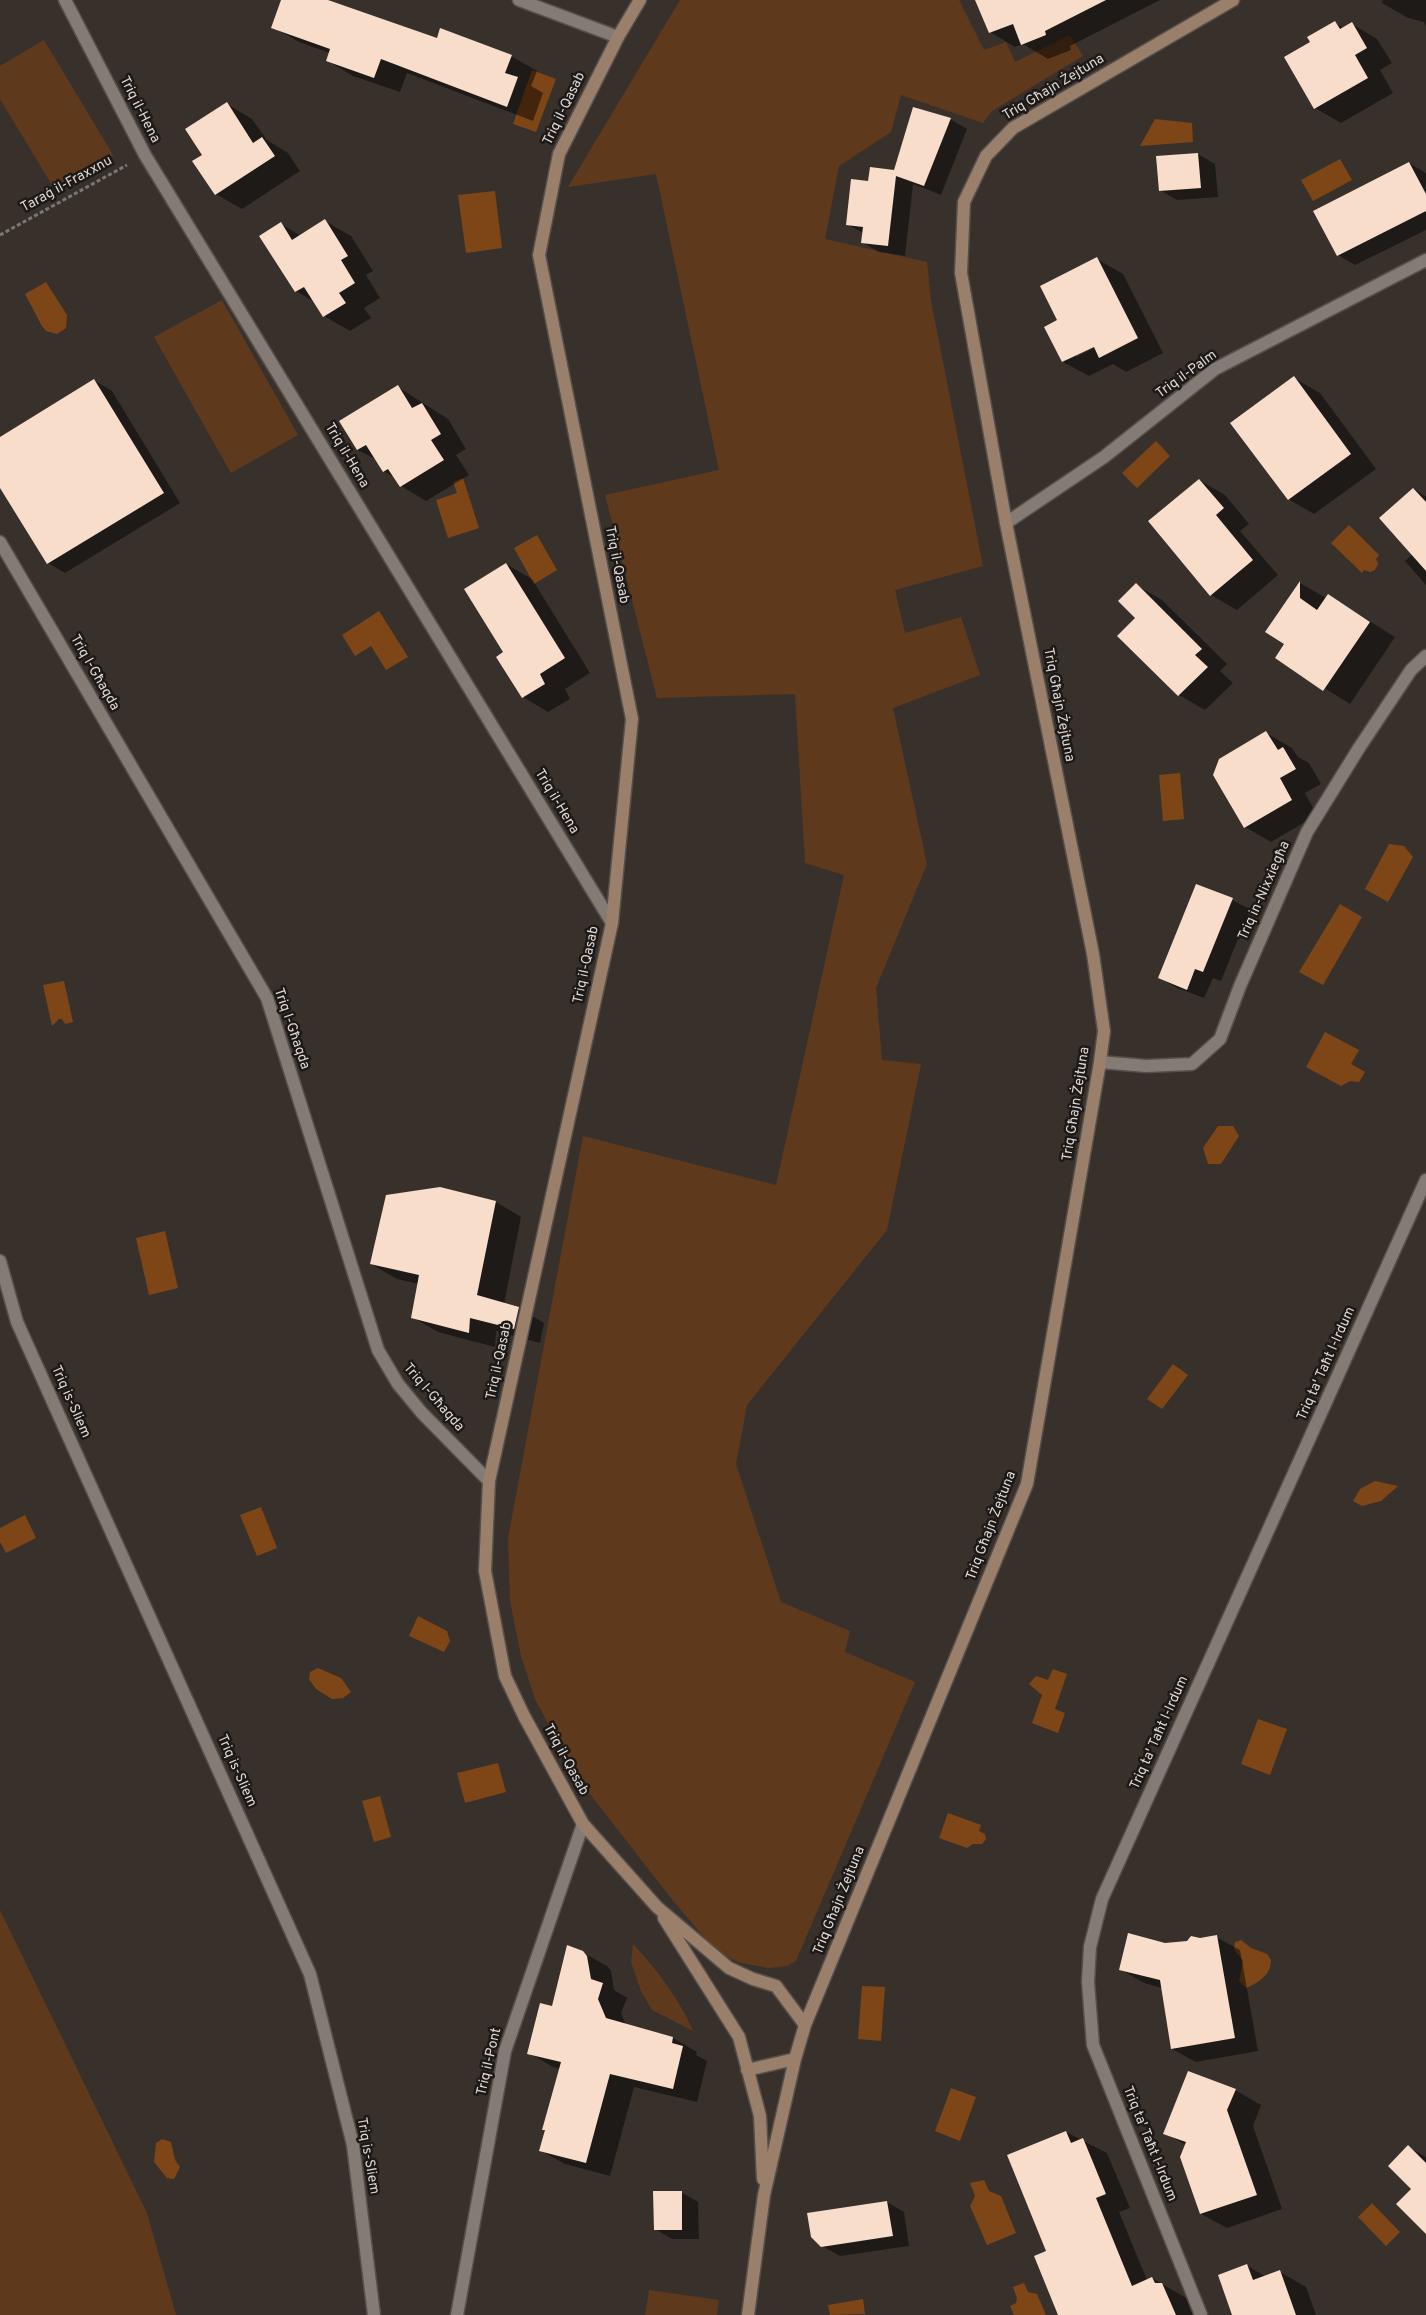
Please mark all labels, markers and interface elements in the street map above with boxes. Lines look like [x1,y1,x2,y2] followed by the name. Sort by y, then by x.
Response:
[1000,51,1108,125] street label: Triq Għajn Żejtuna
[540,70,590,148] street label: Triq il-Qasab
[115,74,163,146] street label: Triq il-Hena
[18,153,116,217] street label: Taraġ il-Fraxxnu
[1153,347,1221,403] street label: Triq il-Palm
[320,421,372,491] street label: Triq il-Hena
[600,525,632,605] street label: Triq il-Qasab
[66,632,122,714] street label: Triq l-Għaqda
[1039,647,1077,763] street label: Triq Għajn Żejtuna
[530,767,582,837] street label: Triq il-Hena
[1236,839,1294,943] street label: Triq in-Nixxiegħa
[571,925,603,1005] street label: Triq il-Qasab
[269,986,313,1072] street label: Triq l-Għaqda
[1060,1046,1094,1162] street label: Triq Għajn Żejtuna
[1294,1305,1360,1423] street label: Triq ta' Taħt l-Irdum
[484,1321,516,1401] street label: Triq il-Qasab
[399,1361,467,1435] street label: Triq l-Għaqda
[47,1363,93,1441] street label: Triq is-Sliem
[963,1469,1021,1583] street label: Triq Għajn Żejtuna
[1127,1674,1193,1792] street label: Triq ta' Taħt l-Irdum
[539,1721,591,1799] street label: Triq il-Qasab
[213,1732,259,1810] street label: Triq is-Sliem
[811,1844,869,1958] street label: Triq Għajn Żejtuna
[474,2026,506,2098] street label: Triq il-Pont
[1118,2084,1180,2204] street label: Triq ta' Taħt l-Irdum
[352,2116,382,2196] street label: Triq is-Sliem

